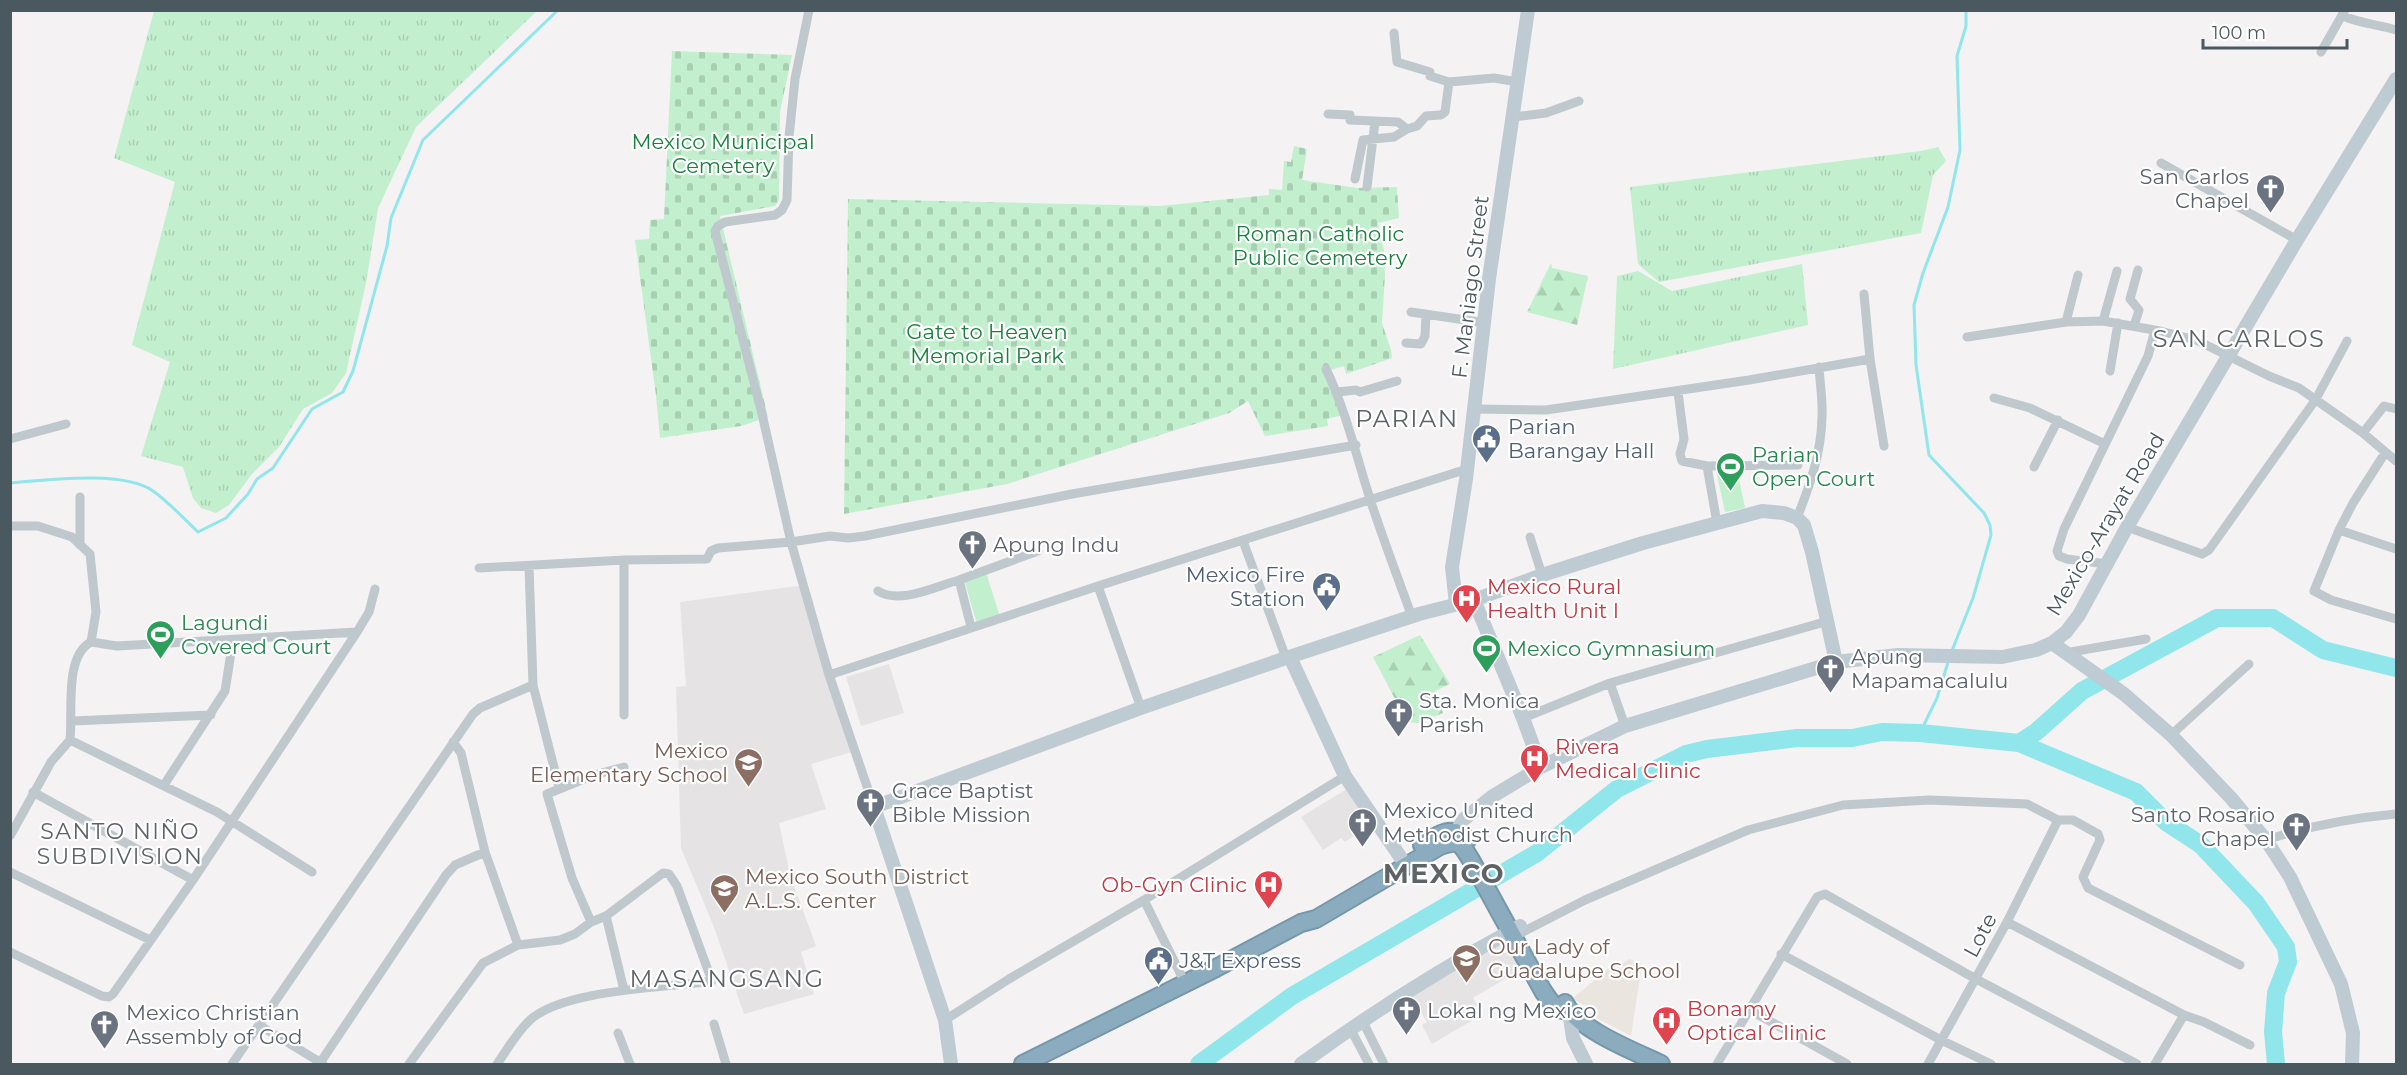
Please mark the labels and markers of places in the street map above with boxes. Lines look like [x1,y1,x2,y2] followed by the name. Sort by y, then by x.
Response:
[2140,164,2249,213] place label: San Carlos Chapel
[2254,172,2286,214] church icon: San Carlos Chapel
[1508,414,1654,463] place label: Parian Barangay Hall
[1471,422,1503,464] public building icon: Parian Barangay Hall
[1752,442,1875,491] place label: Parian Open Court
[1715,450,1747,492] sports icon: Parian Open Court
[956,528,988,570] church icon: Apung Indu
[993,532,1119,557] place label: Apung Indu
[1186,562,1305,611] place label: Mexico Fire Station
[1310,570,1342,612] public building icon: Mexico Fire Station
[1487,574,1622,623] place label: Mexico Rural Health Unit I
[1450,582,1482,624] hospital icon: Mexico Rural Health Unit I
[181,610,332,659] place label: Lagundi Covered Court
[144,618,176,660] sports icon: Lagundi Covered Court
[1470,632,1502,674] sports icon: Mexico Gymnasium
[1507,636,1715,661] place label: Mexico Gymnasium
[1851,644,2008,693] place label: Apung Mapamacalulu
[1814,652,1846,694] church icon: Apung Mapamacalulu
[1419,688,1540,737] place label: Sta. Monica Parish
[1382,696,1414,738] church icon: Sta. Monica Parish
[1555,734,1701,783] place label: Rivera Medical Clinic
[530,738,728,787] place label: Mexico Elementary School
[1518,742,1550,784] hospital icon: Rivera Medical Clinic
[733,746,765,788] school or university icon: Mexico Elementary School
[892,778,1033,827] place label: Grace Baptist Bible Mission
[855,786,887,828] church icon: Grace Baptist Bible Mission
[1383,798,1573,847] place label: Mexico United Methodist Church
[2131,802,2275,851] place label: Santo Rosario Chapel
[1346,806,1378,848] church icon: Mexico United Methodist Church
[2280,810,2312,852] church icon: Santo Rosario Chapel
[745,864,969,913] place label: Mexico South District A.L.S. Center
[1252,868,1284,910] hospital icon: Ob-Gyn Clinic
[708,872,740,914] school or university icon: Mexico South District A.L.S. Center
[1102,872,1247,897] place label: Ob-Gyn Clinic
[1488,934,1680,983] place label: Our Lady of Guadalupe School
[1451,942,1483,984] school or university icon: Our Lady of Guadalupe School
[1142,944,1174,986] public building icon: J&T Express
[1178,948,1301,973] place label: J&T Express
[1390,994,1422,1036] church icon: Lokal ng Mexico
[1687,996,1826,1045] place label: Bonamy Optical Clinic
[1427,998,1596,1023] place label: Lokal ng Mexico
[126,1000,303,1049] place label: Mexico Christian Assembly of God
[1650,1004,1682,1046] hospital icon: Bonamy Optical Clinic
[89,1008,121,1050] church icon: Mexico Christian Assembly of God

